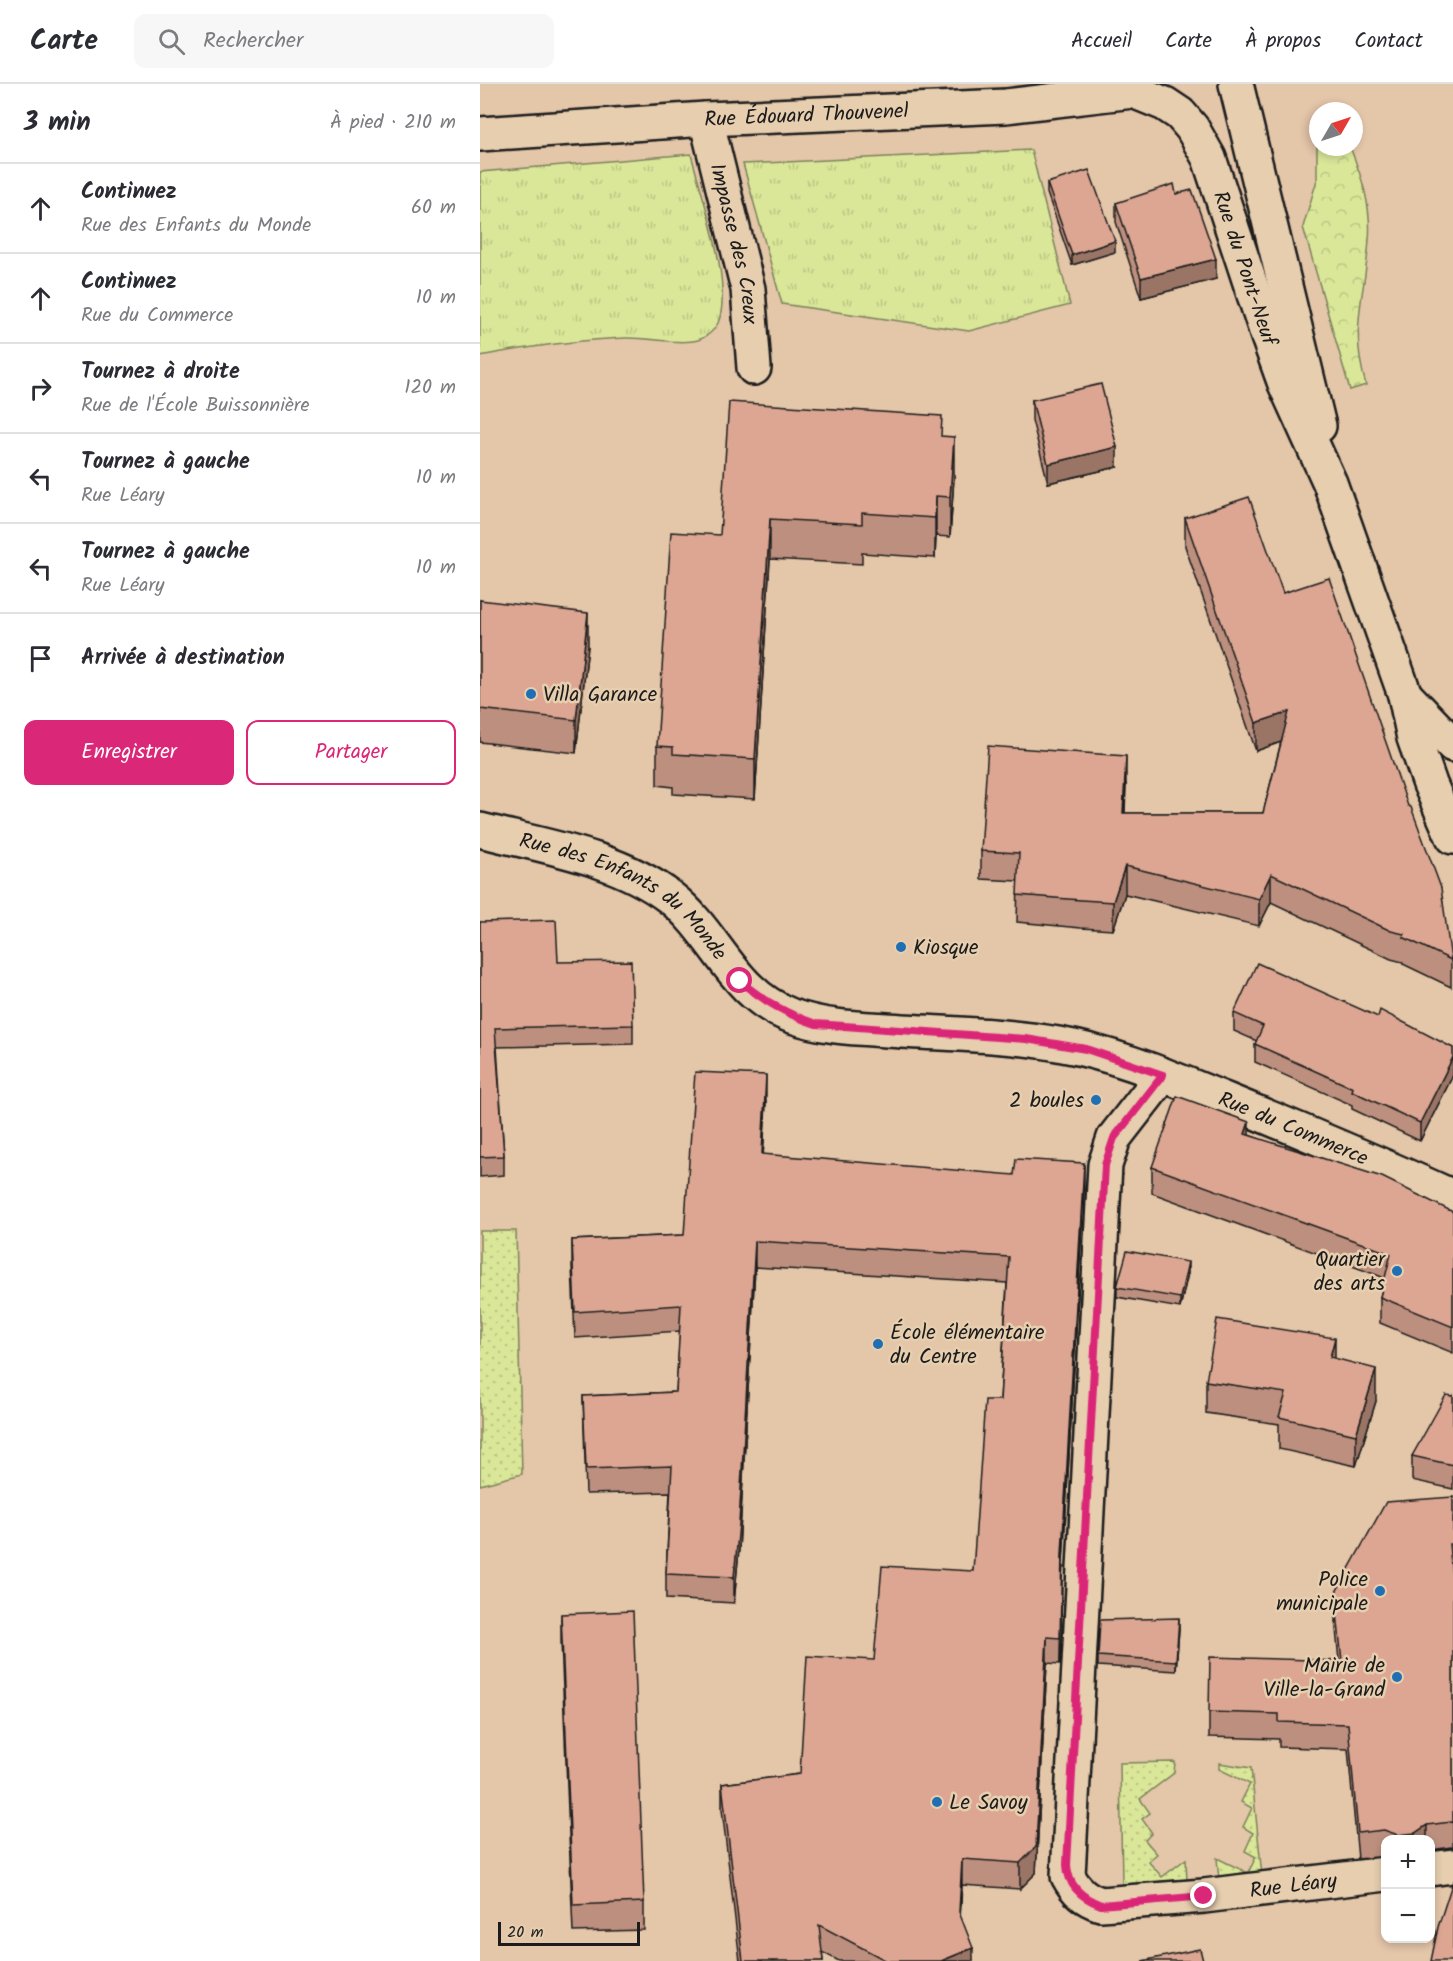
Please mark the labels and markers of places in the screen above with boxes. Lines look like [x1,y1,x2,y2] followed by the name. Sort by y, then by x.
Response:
[543,679,658,712] place label: Villa Garance
[524,687,538,701] marker: Villa Garance
[913,932,979,965] place label: Kiosque
[894,940,908,954] marker: Kiosque
[1009,1085,1084,1118] place label: 2 boules
[1089,1093,1103,1107] marker: 2 boules
[1314,1244,1386,1301] place label: Quartier des arts
[1390,1264,1404,1278] marker: Quartier des arts
[890,1317,1045,1374] place label: École élémentaire du Centre
[871,1337,885,1351] marker: École élémentaire du Centre
[1276,1564,1369,1621] place label: Police municipale
[1373,1584,1387,1598] marker: Police municipale
[1264,1650,1386,1707] place label: Mairie de Ville-la-Grand
[1390,1670,1404,1684] marker: Mairie de Ville-la-Grand
[949,1787,1028,1820] place label: Le Savoy
[930,1795,944,1809] marker: Le Savoy

